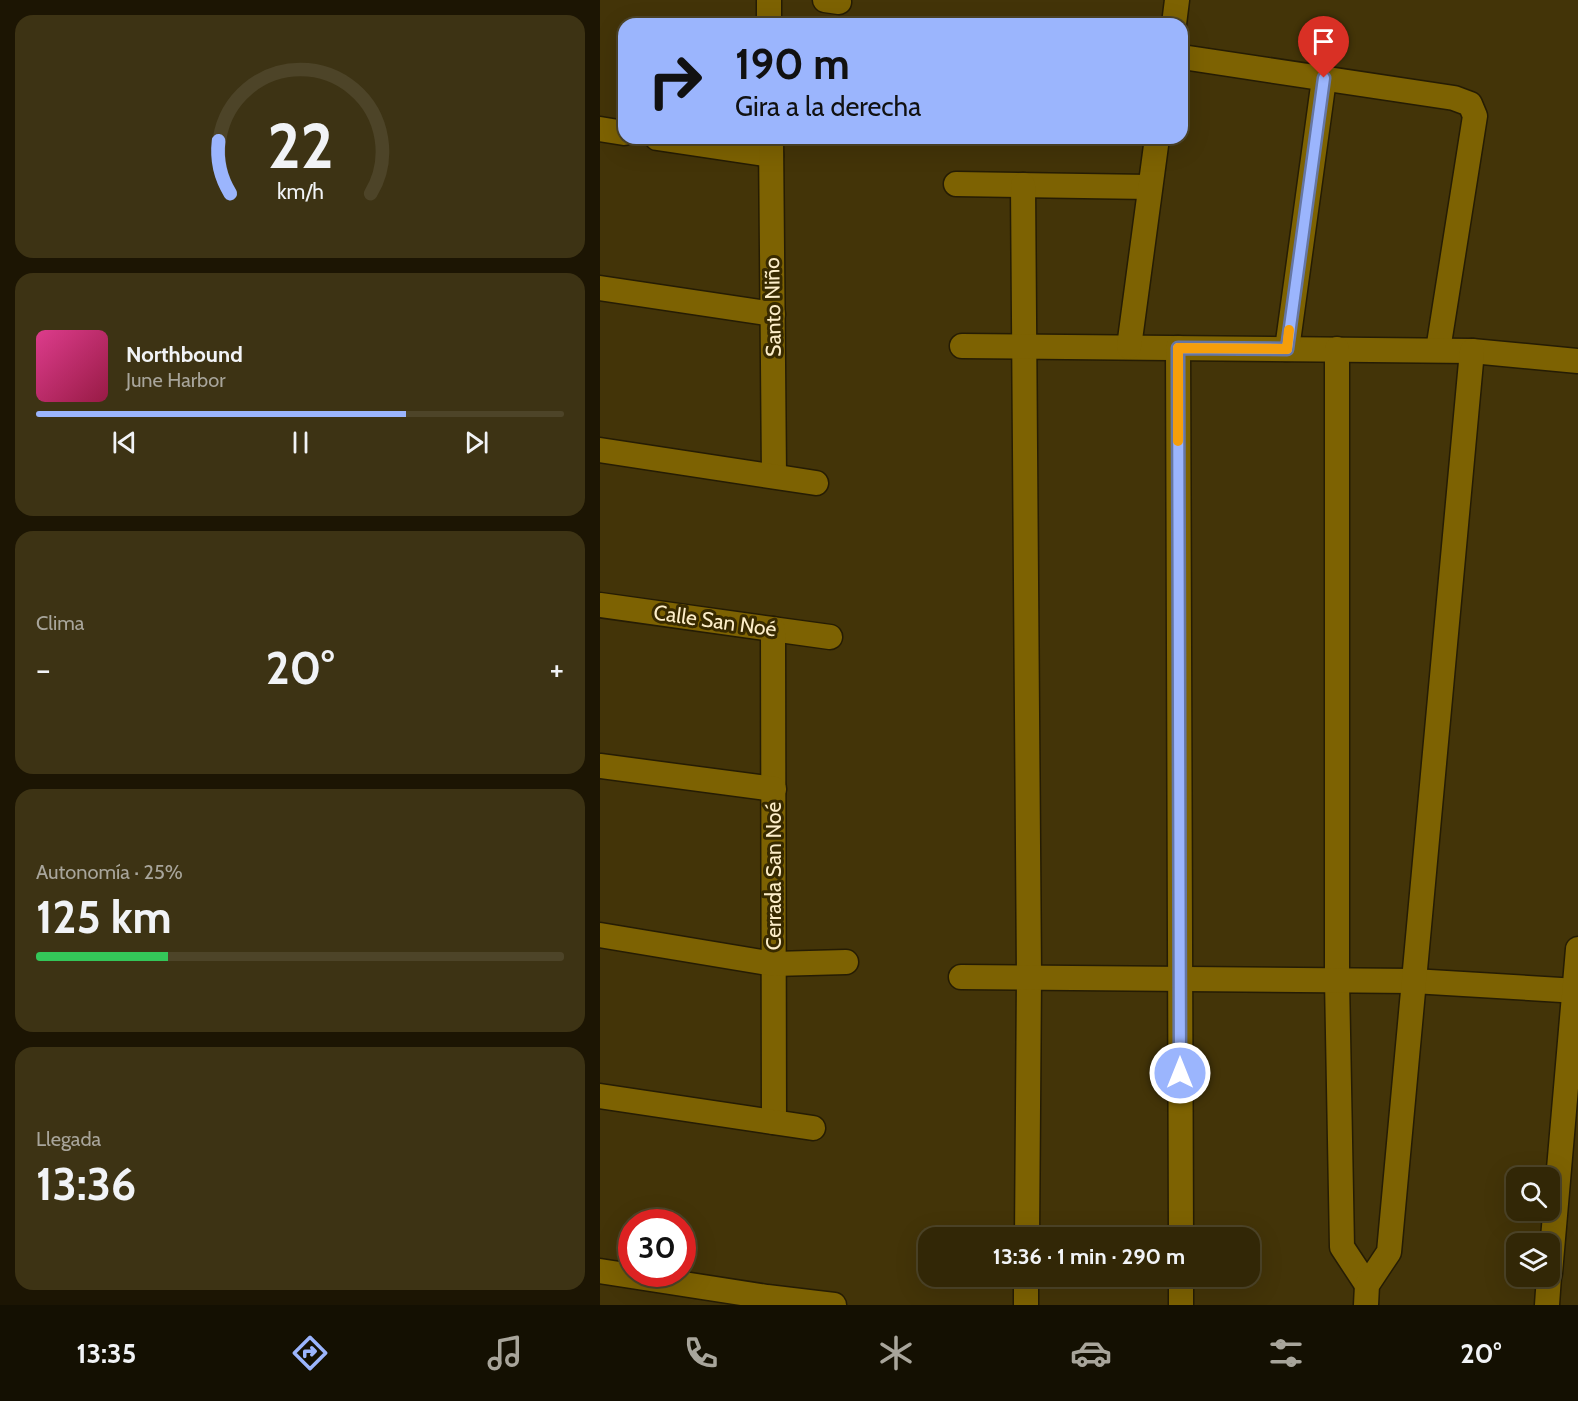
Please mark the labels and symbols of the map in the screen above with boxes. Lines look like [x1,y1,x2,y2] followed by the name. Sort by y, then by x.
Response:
[1298,16,1349,78] pin
[759,257,786,357] street label: Santo Niño
[652,600,778,642] street label: Calle San Noé
[761,801,786,950] street label: Cerrada San Noé
[1148,1041,1212,1105] position arrow
[618,1209,696,1287] speed limit sign: 30

